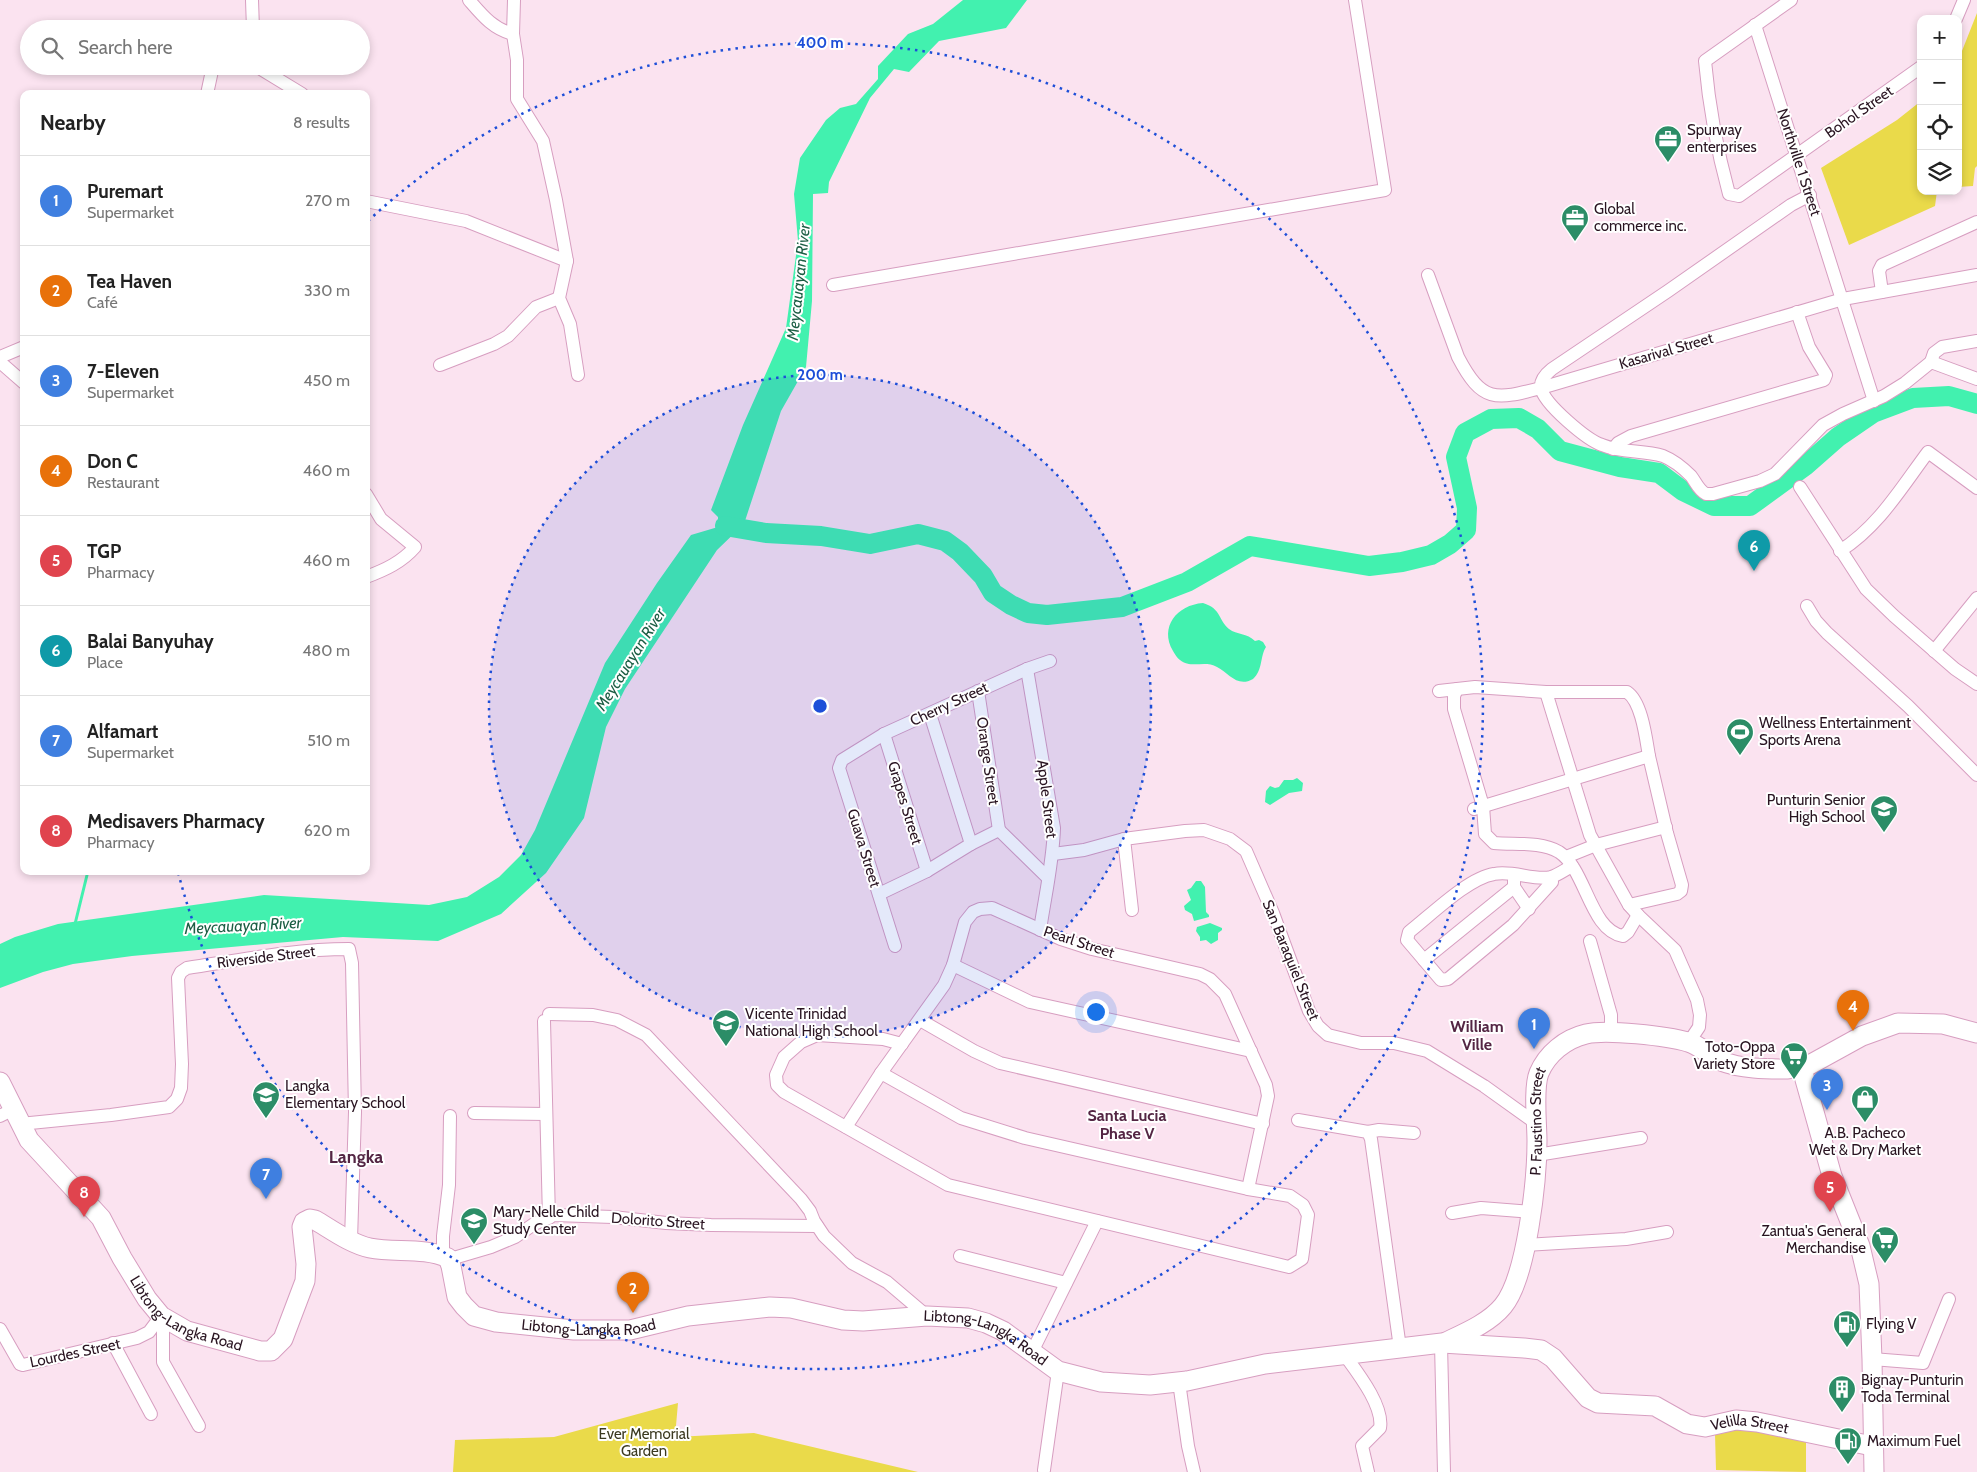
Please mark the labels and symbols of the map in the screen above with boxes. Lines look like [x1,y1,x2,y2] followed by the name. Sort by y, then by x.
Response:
[797,34,843,52] text: 400 m
[1821,82,1897,142] street label: Bohol Street
[1773,106,1825,218] street label: Northville 1 Street
[1687,121,1757,156] place label: Spurway enterprises
[1653,124,1683,163] office icon: Spurway enterprises
[1594,200,1687,235] place label: Global commerce inc.
[1560,203,1590,242] office icon: Global commerce inc.
[783,222,814,342] water label: Meycauayan River
[1617,329,1715,373] street label: Kasarival Street
[797,366,843,384] text: 200 m
[1738,530,1770,571] pin: 6
[591,604,670,715] water label: Meycauayan River
[907,678,991,730] street label: Cherry Street
[811,697,829,715] centre of rings
[1759,714,1911,749] place label: Wellness Entertainment Sports Arena
[973,716,1003,806] street label: Orange Street
[1725,717,1755,756] sports icon: Wellness Entertainment Sports Arena
[884,759,926,847] street label: Grapes Street
[1033,759,1061,839] street label: Apple Street
[1767,791,1865,826] place label: Punturin Senior High School
[1869,794,1899,833] school or university icon: Punturin Senior High School
[844,807,884,889] street label: Guava Street
[1259,897,1323,1023] street label: San Baraquiel Street
[183,913,303,938] water label: Meycauayan River
[1041,922,1117,962] street label: Pearl Street
[216,942,316,972] street label: Riverside Street
[1837,990,1869,1031] pin: 4
[1083,999,1109,1025] your location
[745,1005,878,1040] place label: Vicente Trinidad National High School
[711,1008,741,1047] school or university icon: Vicente Trinidad National High School
[1518,1008,1550,1049] pin: 1
[1450,1017,1504,1054] district label: William Ville
[1694,1038,1776,1073] place label: Toto-Oppa Variety Store
[1779,1041,1809,1080] supermarket icon: Toto-Oppa Variety Store
[1526,1064,1550,1176] street label: P. Faustino Street
[1811,1069,1843,1110] pin: 3
[285,1077,406,1112] place label: Langka Elementary School
[251,1080,281,1119] school or university icon: Langka Elementary School
[1850,1084,1880,1123] shop icon: A.B. Pacheco Wet & Dry Market
[1088,1106,1166,1143] district label: Santa Lucia Phase V
[1809,1124,1921,1159] place label: A.B. Pacheco Wet & Dry Market
[329,1146,383,1168] district label: Langka
[250,1158,282,1199] pin: 7
[1814,1171,1846,1212] pin: 5
[68,1176,100,1217] pin: 8
[493,1203,599,1238] place label: Mary-Nelle Child Study Center
[459,1206,489,1245] school or university icon: Mary-Nelle Child Study Center
[611,1209,705,1233] street label: Dolorito Street
[1762,1222,1866,1257] place label: Zantua's General Merchandise
[1870,1225,1900,1264] supermarket icon: Zantua's General Merchandise
[126,1272,245,1355] street label: Libtong-Langka Road
[617,1272,649,1313] pin: 2
[923,1307,1051,1369] street label: Libtong-Langka Road
[1832,1309,1862,1348] fuel station icon: Flying V
[521,1315,658,1339] street label: Libtong-Langka Road
[1866,1315,1917,1333] place label: Flying V
[28,1335,122,1371] street label: Lourdes Street
[1861,1371,1964,1406] place label: Bignay-Punturin Toda Terminal
[1827,1374,1857,1413] building icon: Bignay-Punturin Toda Terminal
[1709,1411,1790,1437] street label: Velilla Street
[599,1425,690,1460] park label: Ever Memorial Garden
[1833,1426,1863,1465] fuel station icon: Maximum Fuel
[1867,1432,1961,1450] place label: Maximum Fuel

